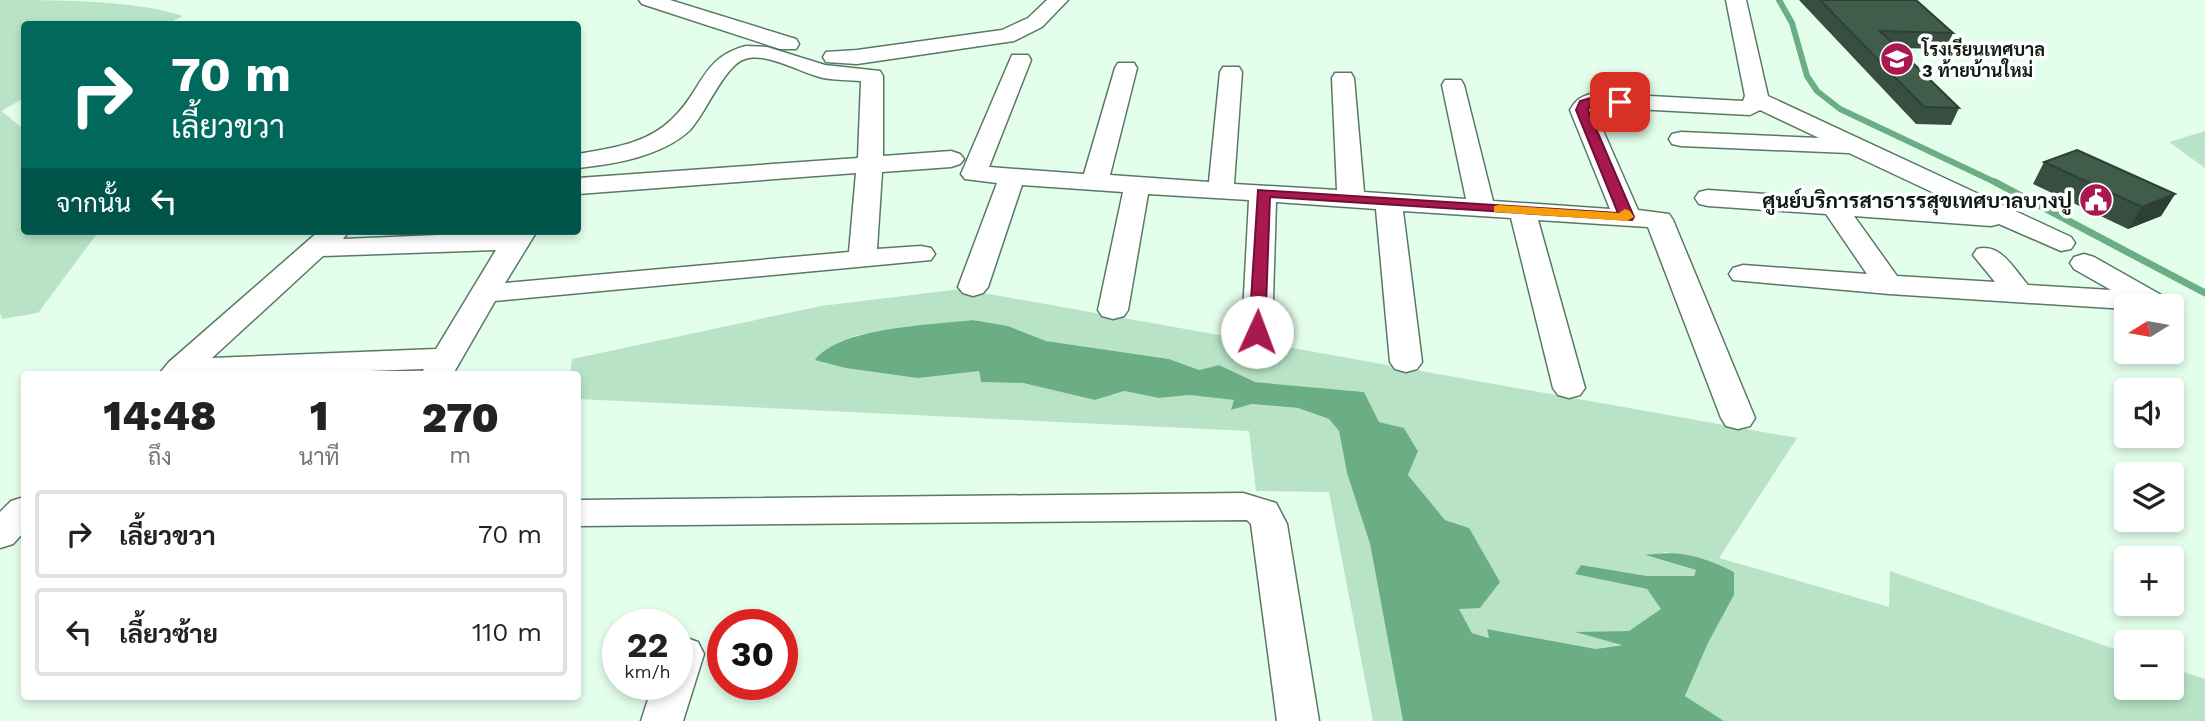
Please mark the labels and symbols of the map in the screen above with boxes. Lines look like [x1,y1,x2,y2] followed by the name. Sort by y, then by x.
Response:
[1921,37,2045,81] place label: โรงเรียนเทศบาล 3 ท้ายบ้านใหม่
[1878,40,1916,78] school or university icon: โรงเรียนเทศบาล 3 ท้ายบ้านใหม่
[1590,72,1650,132] pin
[2077,181,2115,219] public building icon: ศูนย์บริการสาธารรสุขเทศบาลบางปู
[1762,188,2072,216] place label: ศูนย์บริการสาธารรสุขเทศบาลบางปู
[2114,294,2184,364] north arrow
[1220,295,1294,369] position arrow
[707,609,798,700] speed limit sign: 30

